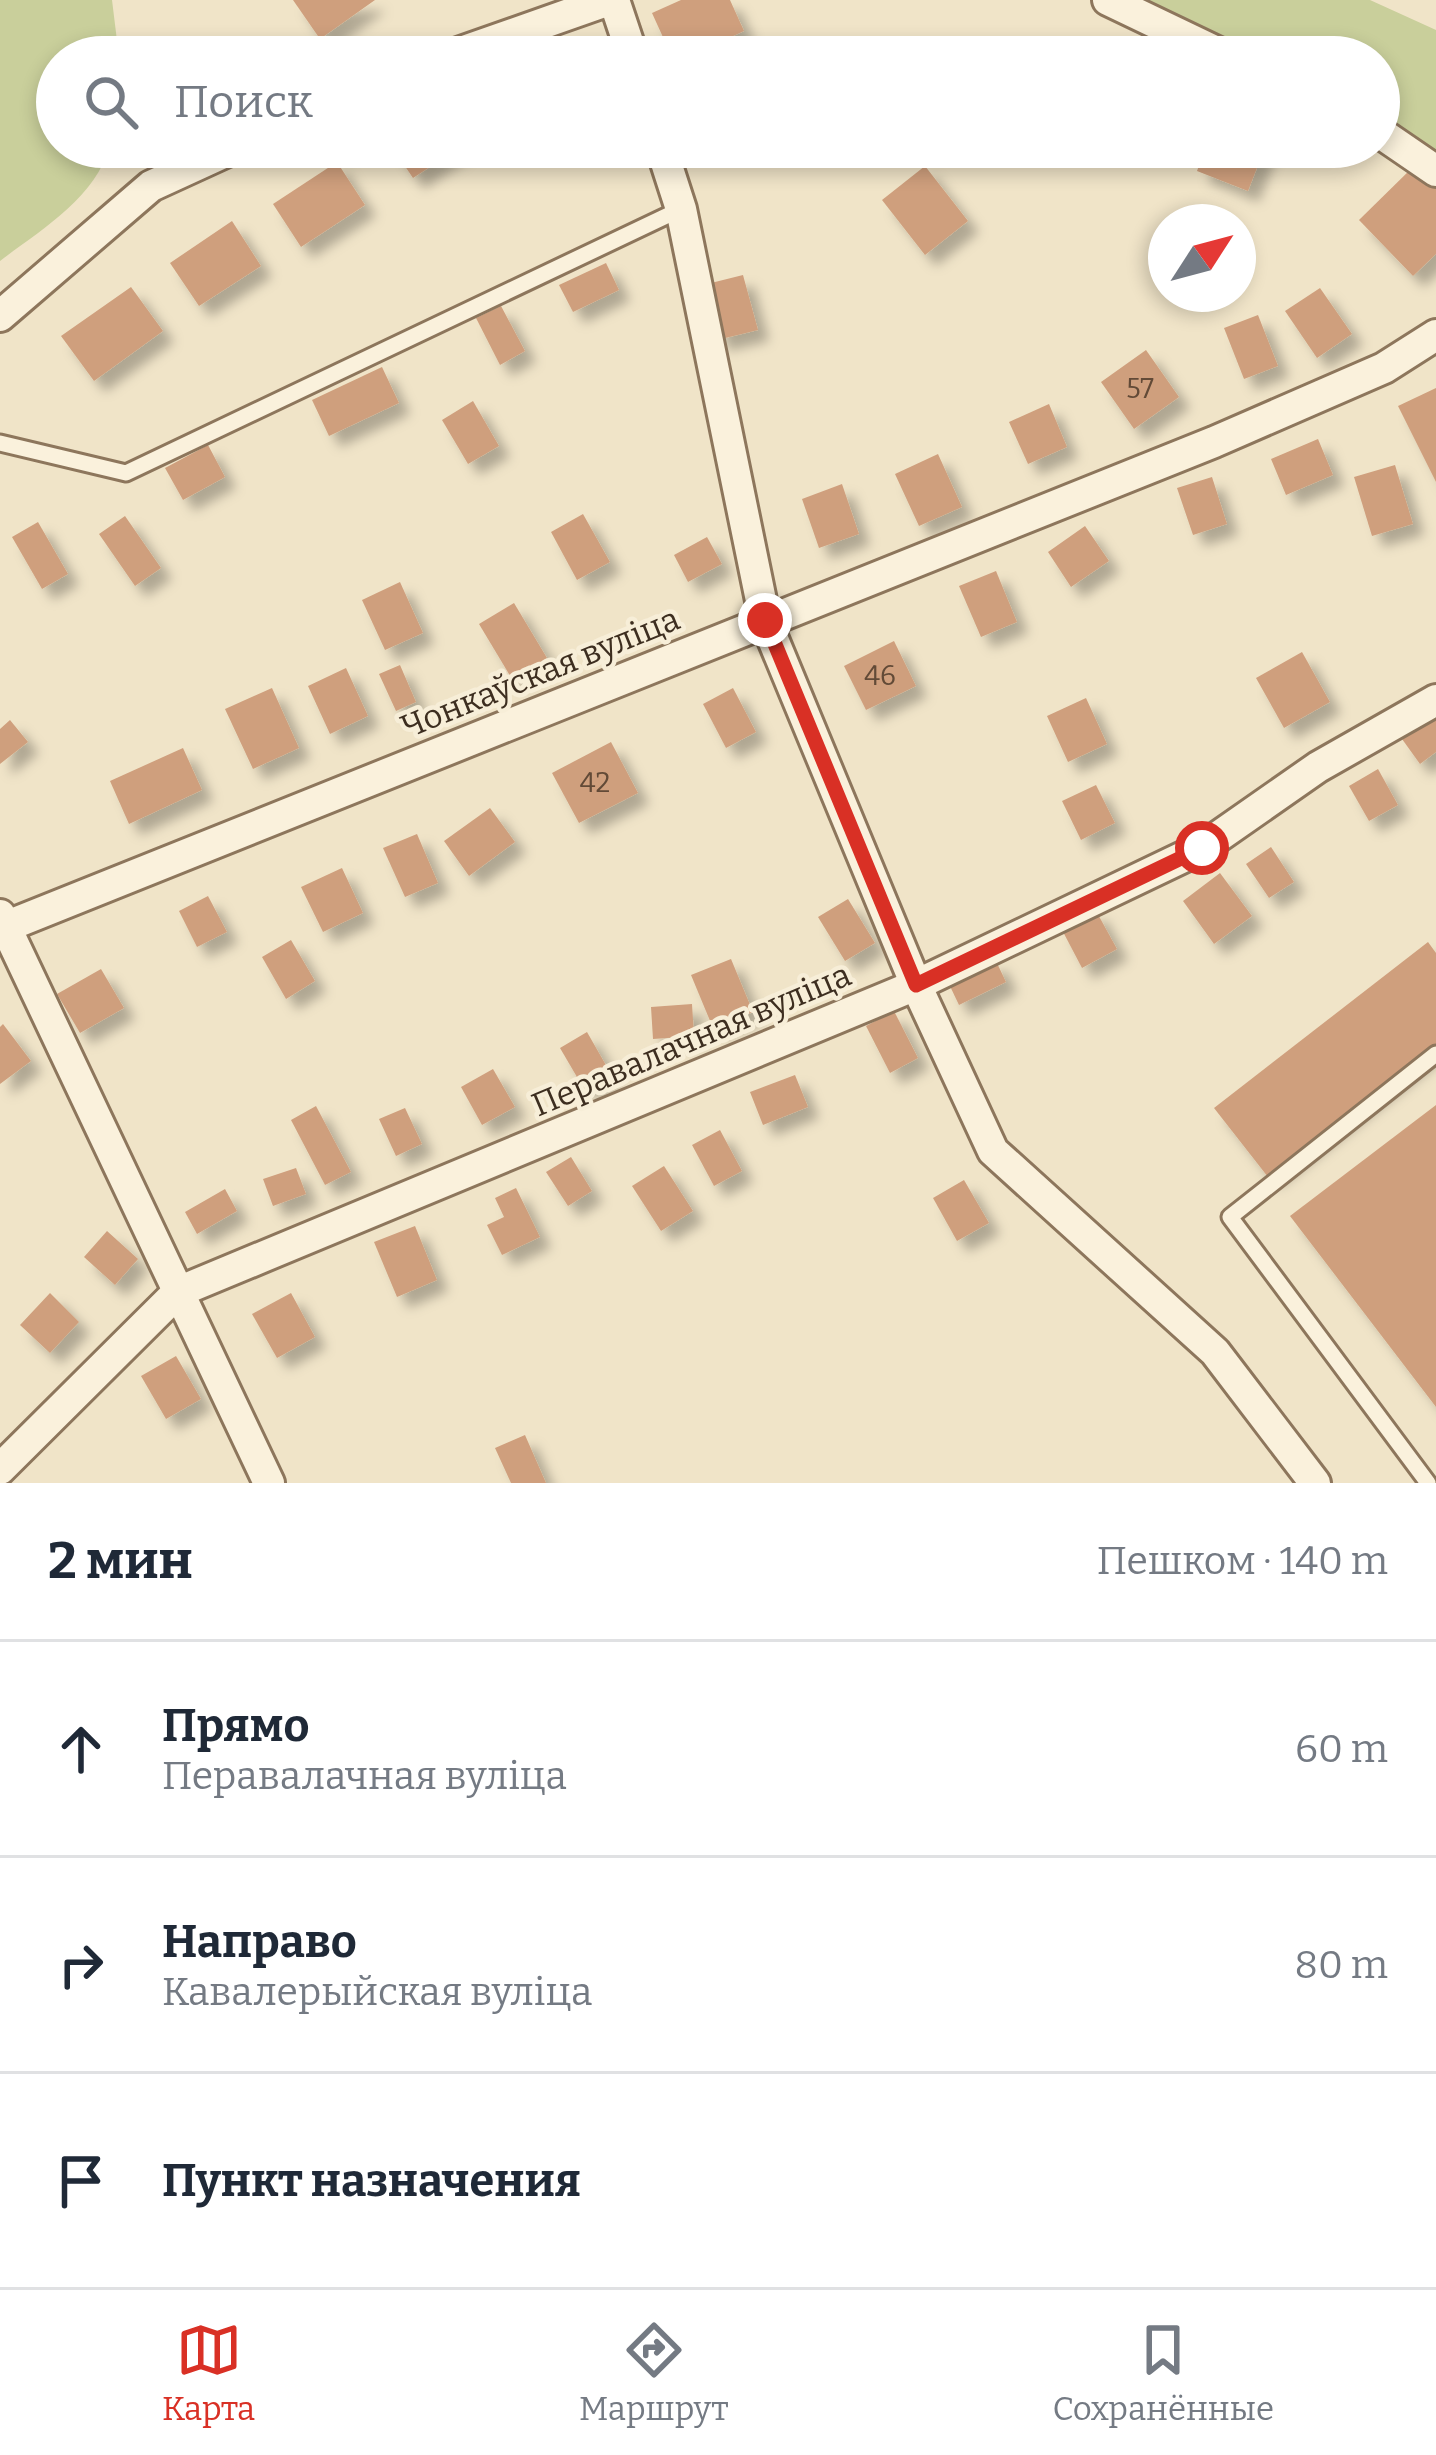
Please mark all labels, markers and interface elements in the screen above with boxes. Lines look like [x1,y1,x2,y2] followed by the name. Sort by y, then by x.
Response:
[36,36,1400,168] search box
[78,69,144,135] icon: search
[174,75,313,129] text: Поиск
[1148,204,1256,312] north arrow
[1126,373,1154,405] house number: 57
[738,593,792,647] route end
[395,599,685,747] street label: Чонкаўская вуліца
[864,660,896,692] house number: 46
[580,767,610,799] house number: 42
[1175,821,1229,875] route start
[526,955,857,1125] street label: Перавалачная вуліца
[48,1530,193,1592] text: 2 мин
[1097,1538,1388,1584] text: Пешком · 140 m
[162,1699,309,1753] text: Прямо
[48,1716,114,1782] icon: ahead
[1295,1726,1388,1772] text: 60 m
[162,1753,567,1799] text: Перавалачная вуліца
[162,1915,357,1969] text: Направо
[48,1932,114,1998] icon: right
[1295,1942,1388,1988] text: 80 m
[162,1969,592,2015] text: Кавалерыйская вуліца
[48,2148,114,2214] icon: arrive
[162,2154,581,2208] text: Пункт назначения
[162,2317,255,2429] tab: Карта
[579,2317,728,2429] tab: Маршрут
[1052,2317,1274,2429] tab: Сохранённые

